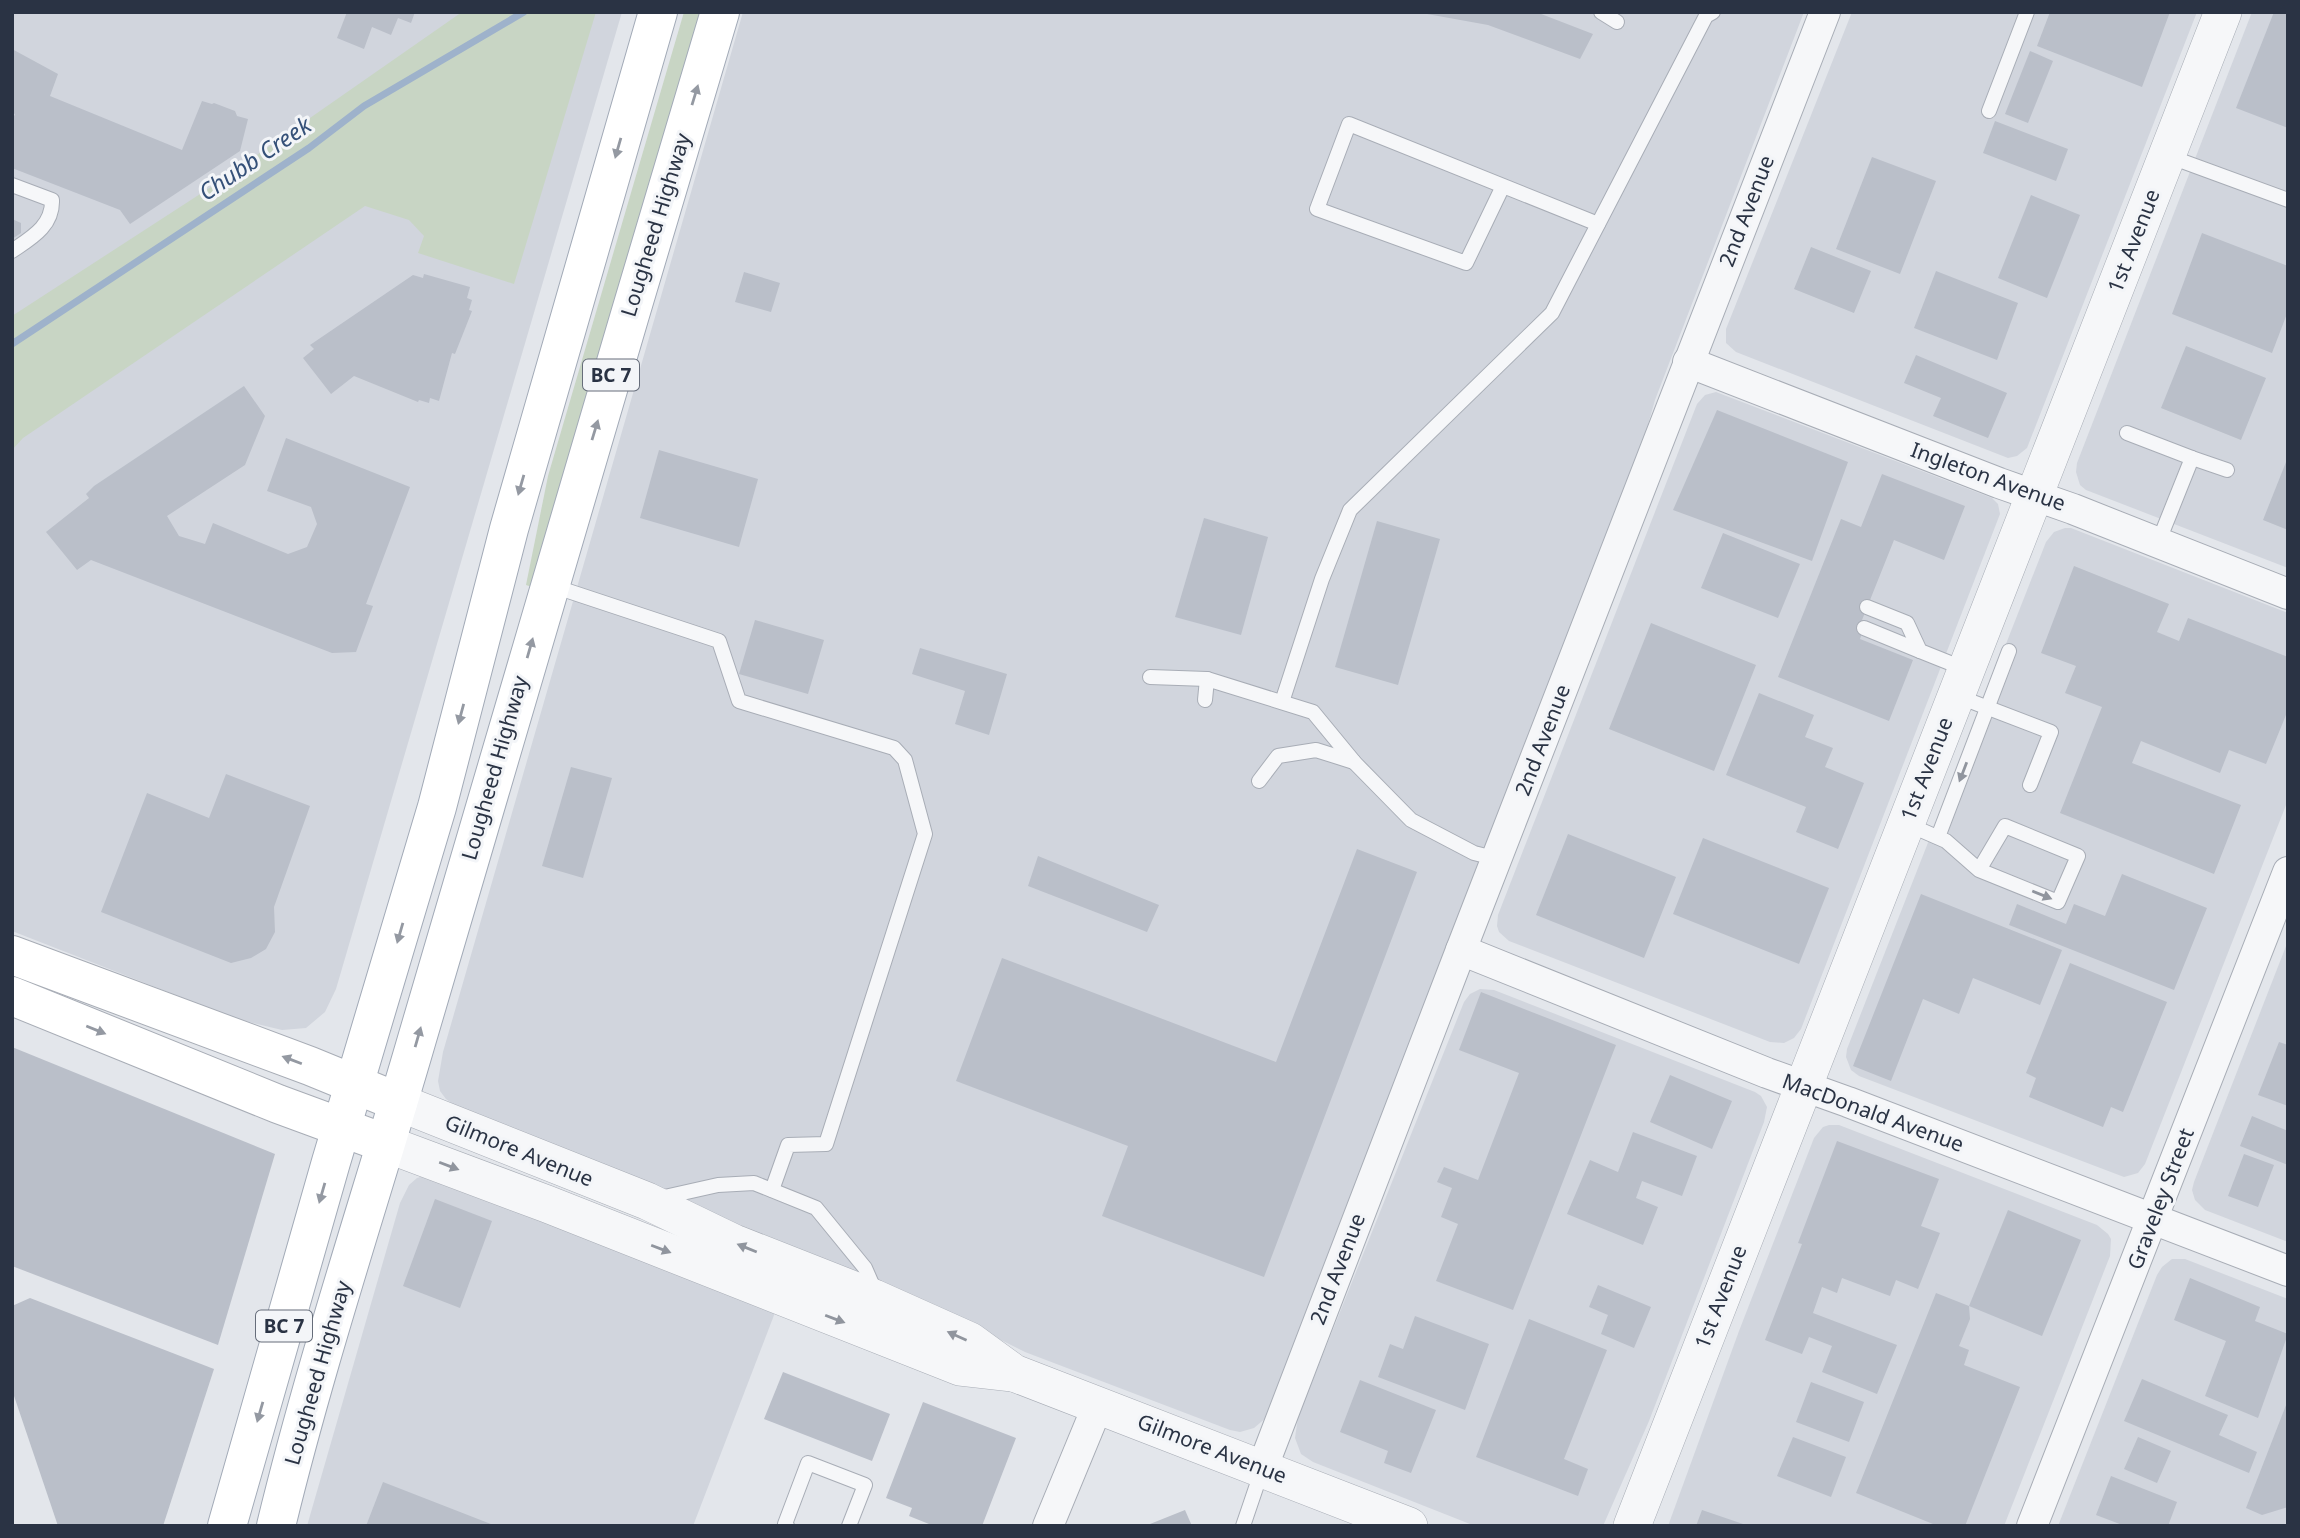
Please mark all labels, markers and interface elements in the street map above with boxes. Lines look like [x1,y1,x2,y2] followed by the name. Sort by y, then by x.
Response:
[690,84,700,105] one-way arrow
[192,108,318,208] water label: Chubb Creek
[614,129,696,320] street label: Lougheed Highway
[613,138,623,159] one-way arrow
[1712,151,1780,270] street label: 2nd Avenue
[2100,185,2166,296] street label: 1st Avenue
[583,360,639,390] road number: BC 7
[590,420,600,441] one-way arrow
[1907,435,2070,517] street label: Ingleton Avenue
[516,474,526,495] one-way arrow
[525,638,535,659] one-way arrow
[454,672,534,863] street label: Lougheed Highway
[1508,680,1576,799] street label: 2nd Avenue
[455,703,466,725] one-way arrow
[1893,713,1959,824] street label: 1st Avenue
[1957,761,1968,782] one-way arrow
[2032,890,2053,901] one-way arrow
[394,922,404,943] one-way arrow
[86,1024,107,1035] one-way arrow
[413,1026,423,1047] one-way arrow
[281,1054,302,1065] one-way arrow
[1779,1066,1968,1158] street label: MacDonald Avenue
[441,1108,598,1193] street label: Gilmore Avenue
[2120,1123,2200,1273] street label: Graveley Street
[438,1161,459,1172] one-way arrow
[317,1183,327,1204] one-way arrow
[1303,1209,1371,1328] street label: 2nd Avenue
[1687,1241,1753,1352] street label: 1st Avenue
[736,1243,757,1254] one-way arrow
[650,1244,671,1255] one-way arrow
[277,1277,357,1468] street label: Lougheed Highway
[256,1310,312,1342] road number: BC 7
[825,1313,846,1324] one-way arrow
[947,1330,967,1342] one-way arrow
[254,1401,264,1422] one-way arrow
[1134,1407,1291,1489] street label: Gilmore Avenue

